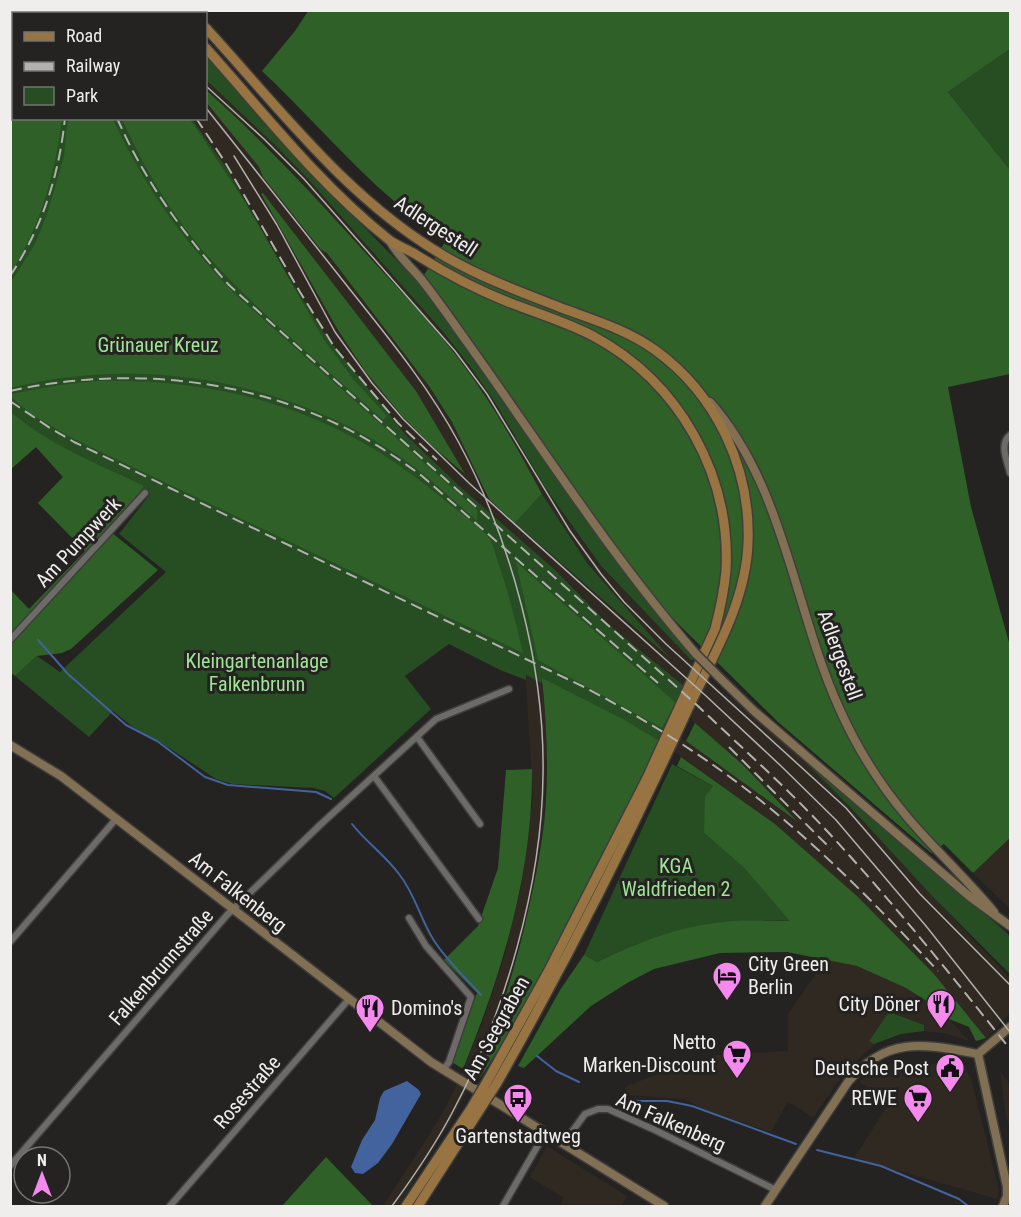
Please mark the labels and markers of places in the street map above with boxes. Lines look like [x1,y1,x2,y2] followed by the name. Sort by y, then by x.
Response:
[748,952,829,999] place label: City Green Berlin
[711,960,743,1002] hotel icon: City Green Berlin
[925,988,957,1030] restaurant icon: City Döner
[354,992,386,1034] restaurant icon: Domino's
[839,992,920,1016] place label: City Döner
[391,996,462,1020] place label: Domino's
[583,1030,716,1077] place label: Netto Marken-Discount
[721,1038,753,1080] supermarket icon: Netto Marken-Discount
[934,1052,966,1094] public building icon: Deutsche Post
[815,1056,929,1080] place label: Deutsche Post
[502,1082,534,1124] bus stop icon: Gartenstadtweg
[902,1082,934,1124] supermarket icon: REWE
[851,1086,897,1110] place label: REWE
[455,1124,581,1148] place label: Gartenstadtweg

